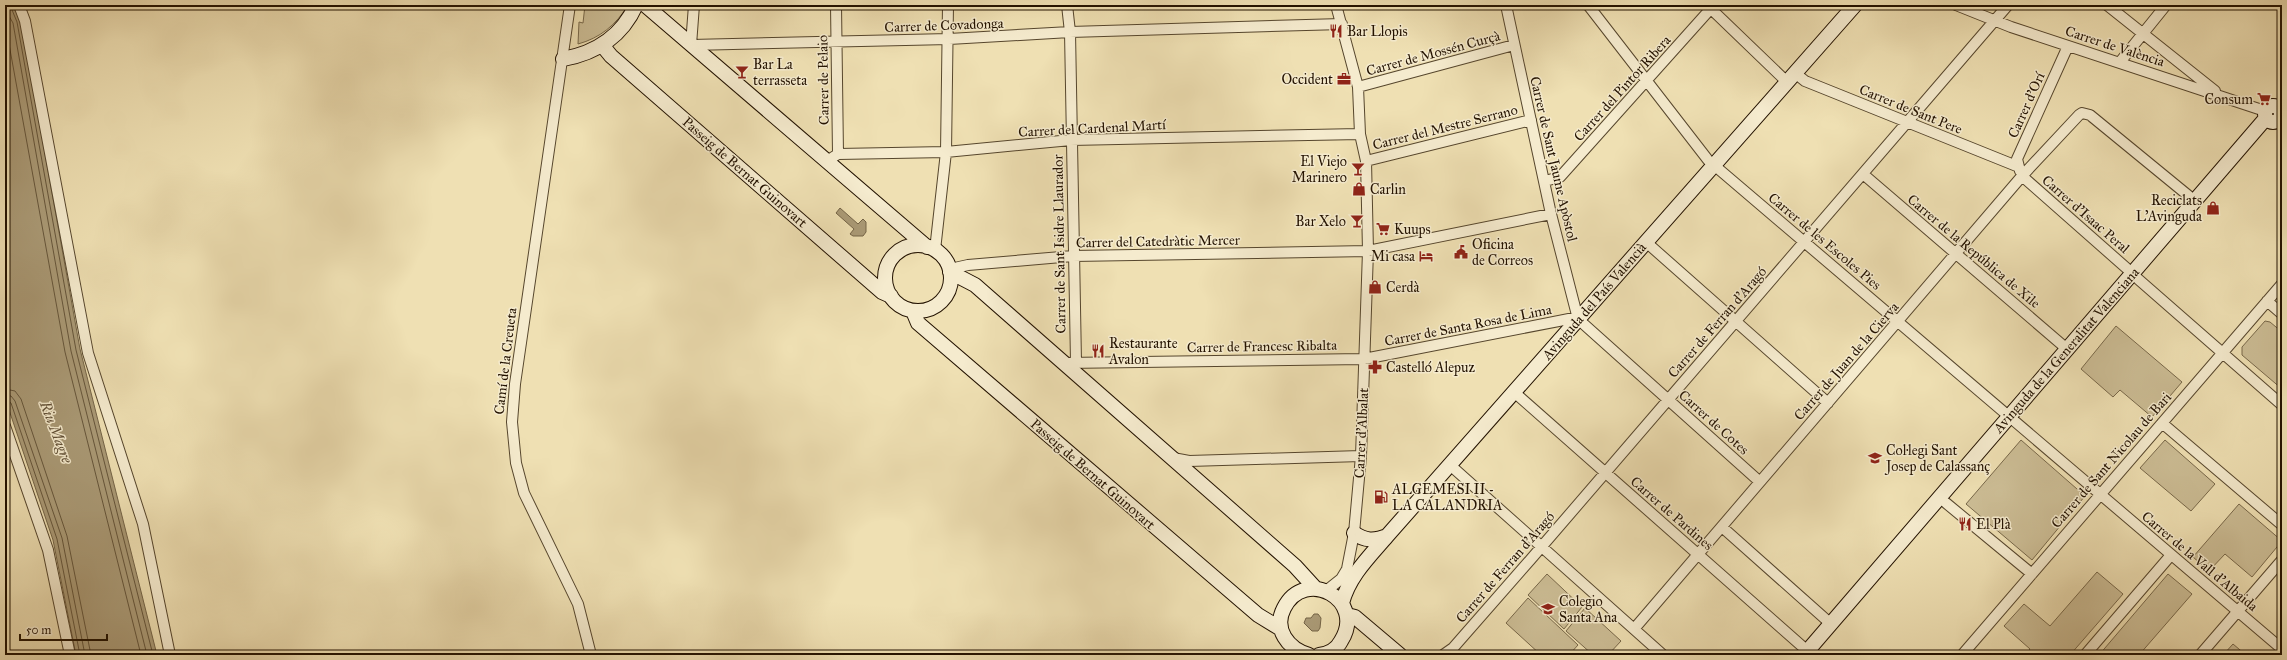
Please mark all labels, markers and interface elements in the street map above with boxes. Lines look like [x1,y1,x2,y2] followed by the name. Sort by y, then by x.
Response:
[884,15,1004,36] street label: Carrer de Covadonga
[2063,22,2167,71] street label: Carrer de València
[1328,23,1344,39] restaurant icon: Bar Llopis
[1347,23,1408,40] place label: Bar Llopis
[1364,27,1502,80] street label: Carrer de Mossén Curçà
[1570,32,1674,145] street label: Carrer del Pintor Ribera
[814,35,833,125] street label: Carrer de Pelaio
[753,56,807,89] place label: Bar La terrasseta
[734,64,750,80] bar icon: Bar La terrasseta
[2004,69,2049,141] street label: Carrer d'Orí
[1281,71,1333,88] place label: Occident
[1336,71,1352,87] office icon: Occident
[1525,75,1581,244] street label: Carrer de Sant Jaume Apòstol
[1857,81,1965,138] street label: Carrer de Sant Pere
[2204,91,2253,108] place label: Consum
[2256,91,2272,107] supermarket icon: Consum
[1371,101,1519,154] street label: Carrer del Mestre Serrano
[679,114,811,231] street label: Passeig de Bernat Guinovart
[1018,116,1167,141] street label: Carrer del Cardenal Martí
[1049,153,1070,334] street label: Carrer de Sant Isidre Llaurador
[1292,153,1347,186] place label: El Viejo Marinero
[1350,161,1366,177] bar icon: El Viejo Marinero
[2038,172,2133,257] street label: Carrer d'Isaac Peral
[1351,181,1367,197] shop icon: Carlin
[1370,181,1406,198] place label: Carlin
[1765,189,1885,294] street label: Carrer de les Escoles Pies
[1904,191,2044,312] street label: Carrer de la República de Xile
[2136,192,2202,225] place label: Reciclats L'Avinguda
[2205,200,2221,216] shop icon: Reciclats L'Avinguda
[1295,213,1346,230] place label: Bar Xelo
[1349,213,1365,229] bar icon: Bar Xelo
[1375,221,1391,237] supermarket icon: Kuups
[1394,221,1431,238] place label: Kuups
[1076,232,1241,251] street label: Carrer del Catedràtic Mercer
[1472,236,1533,269] place label: Oficina de Correos
[1538,239,1650,364] street label: Avinguda del País Valencià
[1453,244,1469,260] public building icon: Oficina de Correos
[1371,248,1415,265] place label: Mi casa
[1418,248,1434,264] hotel icon: Mi casa
[1664,263,1770,381] street label: Carrer de Ferran d'Aragó
[1989,264,2143,437] street label: Avinguda de la Generalitat Valenciana
[1367,279,1383,295] shop icon: Cerdà
[1386,279,1420,296] place label: Cerdà
[1790,299,1903,425] street label: Carrer de Juan de la Cierva
[1383,301,1553,350] street label: Carrer de Santa Rosa de Lima
[491,307,520,415] street label: Camí de la Creueta
[1108,335,1178,368] place label: Restaurante Avalon
[1187,337,1337,356] street label: Carrer de Francesc Ribalta
[1090,343,1106,359] restaurant icon: Restaurante Avalon
[1367,359,1383,375] pharmacy icon: Castelló Alepuz
[1386,359,1476,376] place label: Castelló Alepuz
[1675,386,1752,458] street label: Carrer de Cotes
[1351,387,1372,479] street label: Carrer d'Albalat
[2048,389,2175,532] street label: Carrer de Sant Nicolau de Bari
[36,398,76,466] water label: Riu Magre
[1027,416,1159,533] street label: Passeig de Bernat Guinovart
[1884,442,1990,476] place label: Col·legi Sant Josep de Calassanç
[1867,450,1883,466] school or university icon: Col·legi Sant Josep de Calassanç
[1627,473,1717,554] street label: Carrer de Pardines
[1391,481,1503,514] place label: ALGEMESI II - LA CALANDRIA
[1373,489,1389,505] fuel station icon: ALGEMESI II - LA CALANDRIA
[1452,508,1558,626] street label: Carrer de Ferran d'Aragó
[2138,508,2261,615] street label: Carrer de la Vall d'Albaida
[1957,516,1973,532] restaurant icon: El Plà
[1976,516,2011,533] place label: El Plà
[1559,593,1617,626] place label: Colegio Santa Ana
[1540,601,1556,617] school or university icon: Colegio Santa Ana
[20,616,107,642] scale bar
[26,623,51,637] text: 50 m

